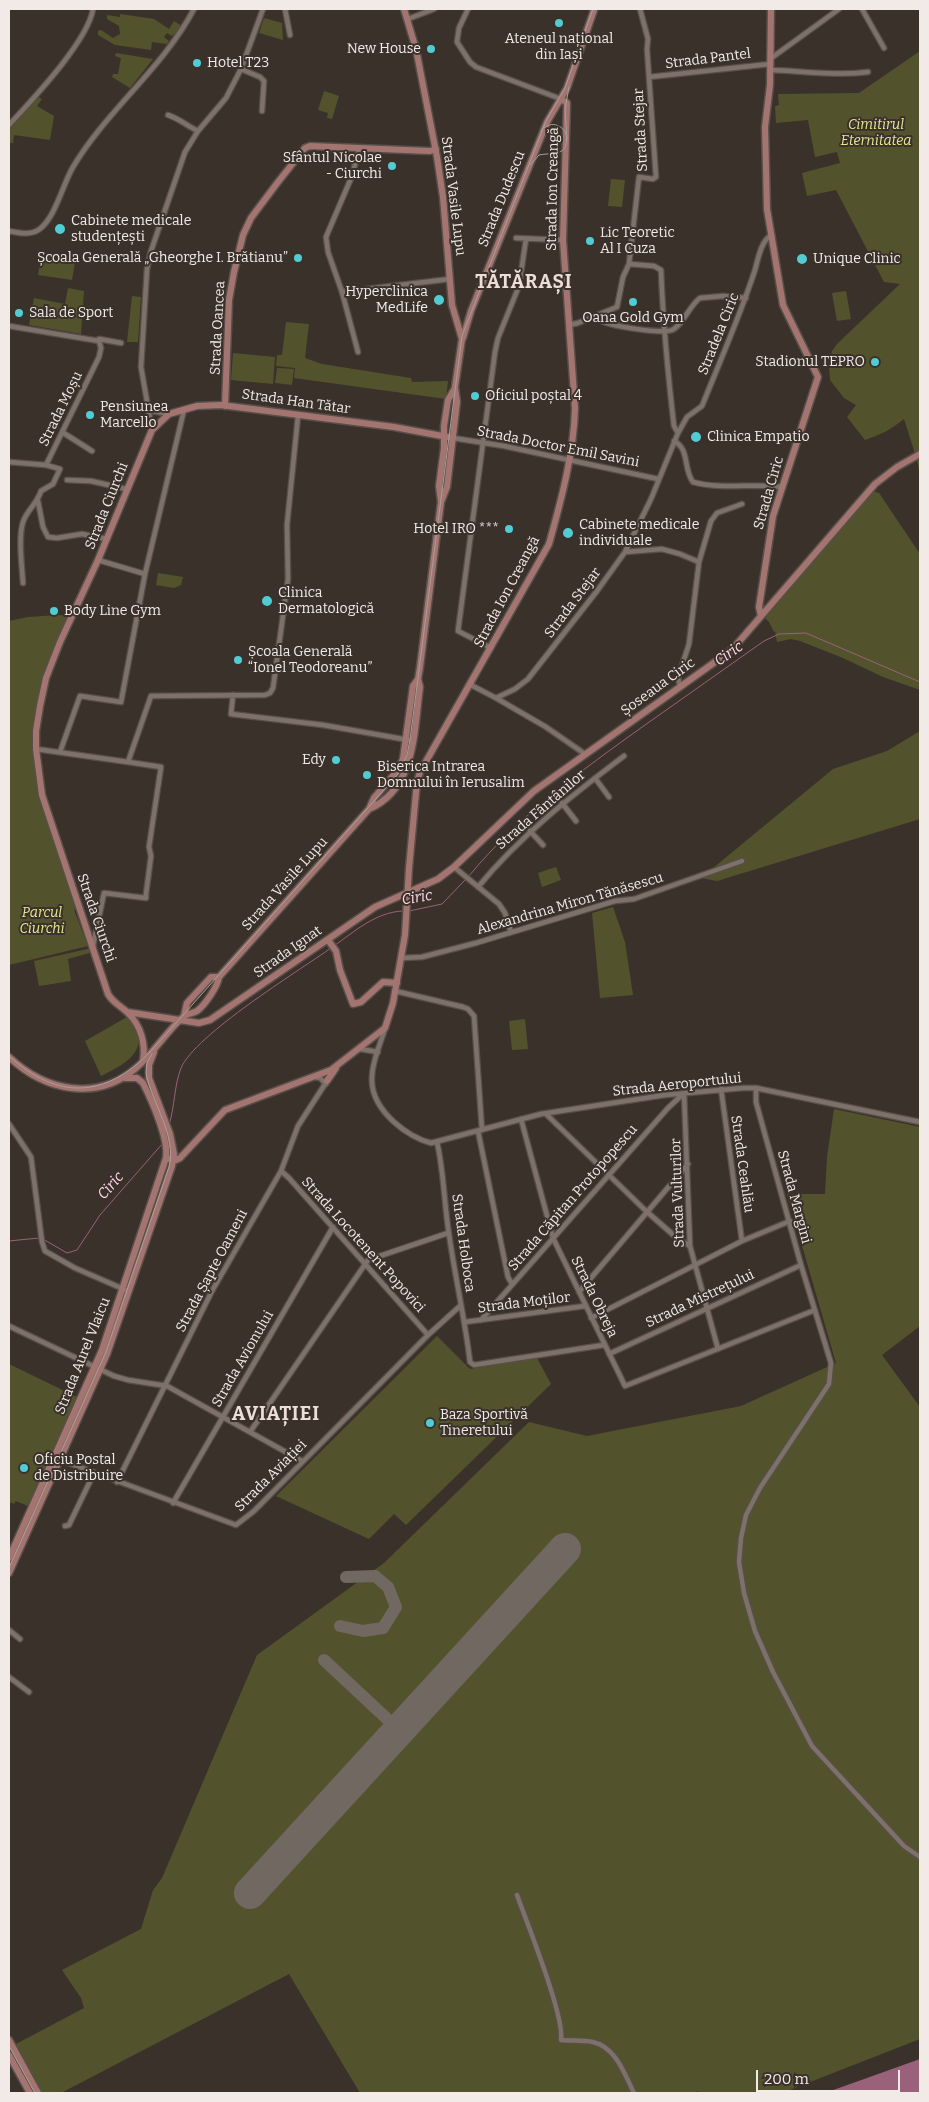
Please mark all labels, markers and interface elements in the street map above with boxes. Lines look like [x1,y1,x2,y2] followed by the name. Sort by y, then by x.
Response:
[553,17,565,29] marker: Ateneul național din Iași
[505,31,613,64] place label: Ateneul național din Iași
[347,41,421,57] place label: New House
[425,43,437,55] marker: New House
[664,45,752,73] street label: Strada Pantel
[207,55,269,71] place label: Hotel T23
[191,57,203,69] marker: Hotel T23
[630,88,652,172] street label: Strada Stejar
[840,117,912,150] park label: Cimitirul Eternitatea
[544,127,562,251] street label: Strada Ion Creangă
[437,135,469,257] street label: Strada Vasile Lupu
[475,149,529,249] street label: Strada Dudescu
[283,150,382,182] place label: Sfântul Nicolae - Ciurchi
[386,160,398,172] marker: Sfântul Nicolae - Ciurchi
[71,213,191,246] place label: Cabinete medicale studențești
[53,222,67,236] marker: Cabinete medicale studențești
[600,225,675,258] place label: Lic Teoretic Al I Cuza
[584,235,596,247] marker: Lic Teoretic Al I Cuza
[37,250,288,266] place label: Școala Generală „Gheorghe I. Brătianu”
[813,251,901,267] place label: Unique Clinic
[292,252,304,264] marker: Școala Generală „Gheorghe I. Brătianu”
[795,252,809,266] marker: Unique Clinic
[474,272,574,294] district label: TĂTĂRAȘI
[207,281,229,375] street label: Strada Oancea
[345,284,428,316] place label: Hyperclinica MedLife
[695,290,743,378] street label: Stradela Ciric
[432,293,446,307] marker: Hyperclinica MedLife
[627,296,639,308] marker: Oana Gold Gym
[29,305,113,321] place label: Sala de Sport
[13,307,25,319] marker: Sala de Sport
[582,310,684,326] place label: Oana Gold Gym
[755,354,865,370] place label: Stadionul TEPRO
[869,356,881,368] marker: Stadionul TEPRO
[36,369,86,449] street label: Strada Moșu
[241,386,351,418] street label: Strada Han Tătar
[485,388,582,404] place label: Oficiul poștal 4
[469,390,481,402] marker: Oficiul poștal 4
[100,399,168,432] place label: Pensiunea Marcello
[84,409,96,421] marker: Pensiunea Marcello
[475,423,641,471] street label: Strada Doctor Emil Savini
[707,429,809,445] place label: Clinica Empatio
[689,430,703,444] marker: Clinica Empatio
[751,454,787,532] street label: Strada Ciric
[82,460,132,552] street label: Strada Ciurchi
[579,517,699,550] place label: Cabinete medicale individuale
[413,521,499,537] place label: Hotel IRO ***
[503,523,515,535] marker: Hotel IRO ***
[561,526,575,540] marker: Cabinete medicale individuale
[471,533,543,651] street label: Strada Ion Creangă
[541,565,605,641] street label: Strada Stejar
[278,585,374,618] place label: Clinica Dermatologică
[260,594,274,608] marker: Clinica Dermatologică
[64,603,161,619] place label: Body Line Gym
[48,605,60,617] marker: Body Line Gym
[711,638,747,670] water label: Ciric
[248,644,372,676] place label: Școala Generală “Ionel Teodoreanu”
[232,654,244,666] marker: Școala Generală “Ionel Teodoreanu”
[618,654,698,720] street label: Șoseaua Ciric
[302,752,326,768] place label: Edy
[330,754,342,766] marker: Edy
[377,759,524,792] place label: Biserica Intrarea Domnului în Ierusalim
[493,767,589,853] street label: Strada Fântânilor
[361,769,373,781] marker: Biserica Intrarea Domnului în Ierusalim
[239,834,331,934] street label: Strada Vasile Lupu
[475,869,665,939] street label: Alexandrina Miron Tănăsescu
[73,872,119,964] street label: Strada Ciurchi
[400,887,434,909] water label: Ciric
[20,905,64,938] park label: Parcul Ciurchi
[251,922,325,982] street label: Strada Ignat
[612,1070,742,1100] street label: Strada Aeroportului
[727,1114,757,1214] street label: Strada Ceahlău
[505,1121,641,1275] street label: Strada Căpitan Protopopescu
[668,1138,688,1248] street label: Strada Vulturilor
[773,1149,815,1245] street label: Strada Margini
[94,1168,128,1204] water label: Ciric
[298,1174,428,1316] street label: Strada Locotenent Popovici
[448,1193,478,1293] street label: Strada Holboca
[173,1207,251,1335] street label: Strada Șapte Oameni
[567,1254,621,1340] street label: Strada Obreja
[643,1266,757,1332] street label: Strada Mistrețului
[477,1289,571,1317] street label: Strada Moților
[52,1295,114,1417] street label: Strada Aurel Vlaicu
[209,1308,277,1410] street label: Strada Avionului
[231,1404,321,1426] district label: AVIAȚIEI
[440,1407,528,1440] place label: Baza Sportivă Tineretului
[424,1417,436,1429] marker: Baza Sportivă Tineretului
[232,1437,310,1515] street label: Strada Aviației
[34,1452,123,1484] place label: Oficiu Postal de Distribuire
[18,1462,30,1474] marker: Oficiu Postal de Distribuire
[759,2060,903,2092] scale bar
[764,2070,809,2088] text: 200 m

